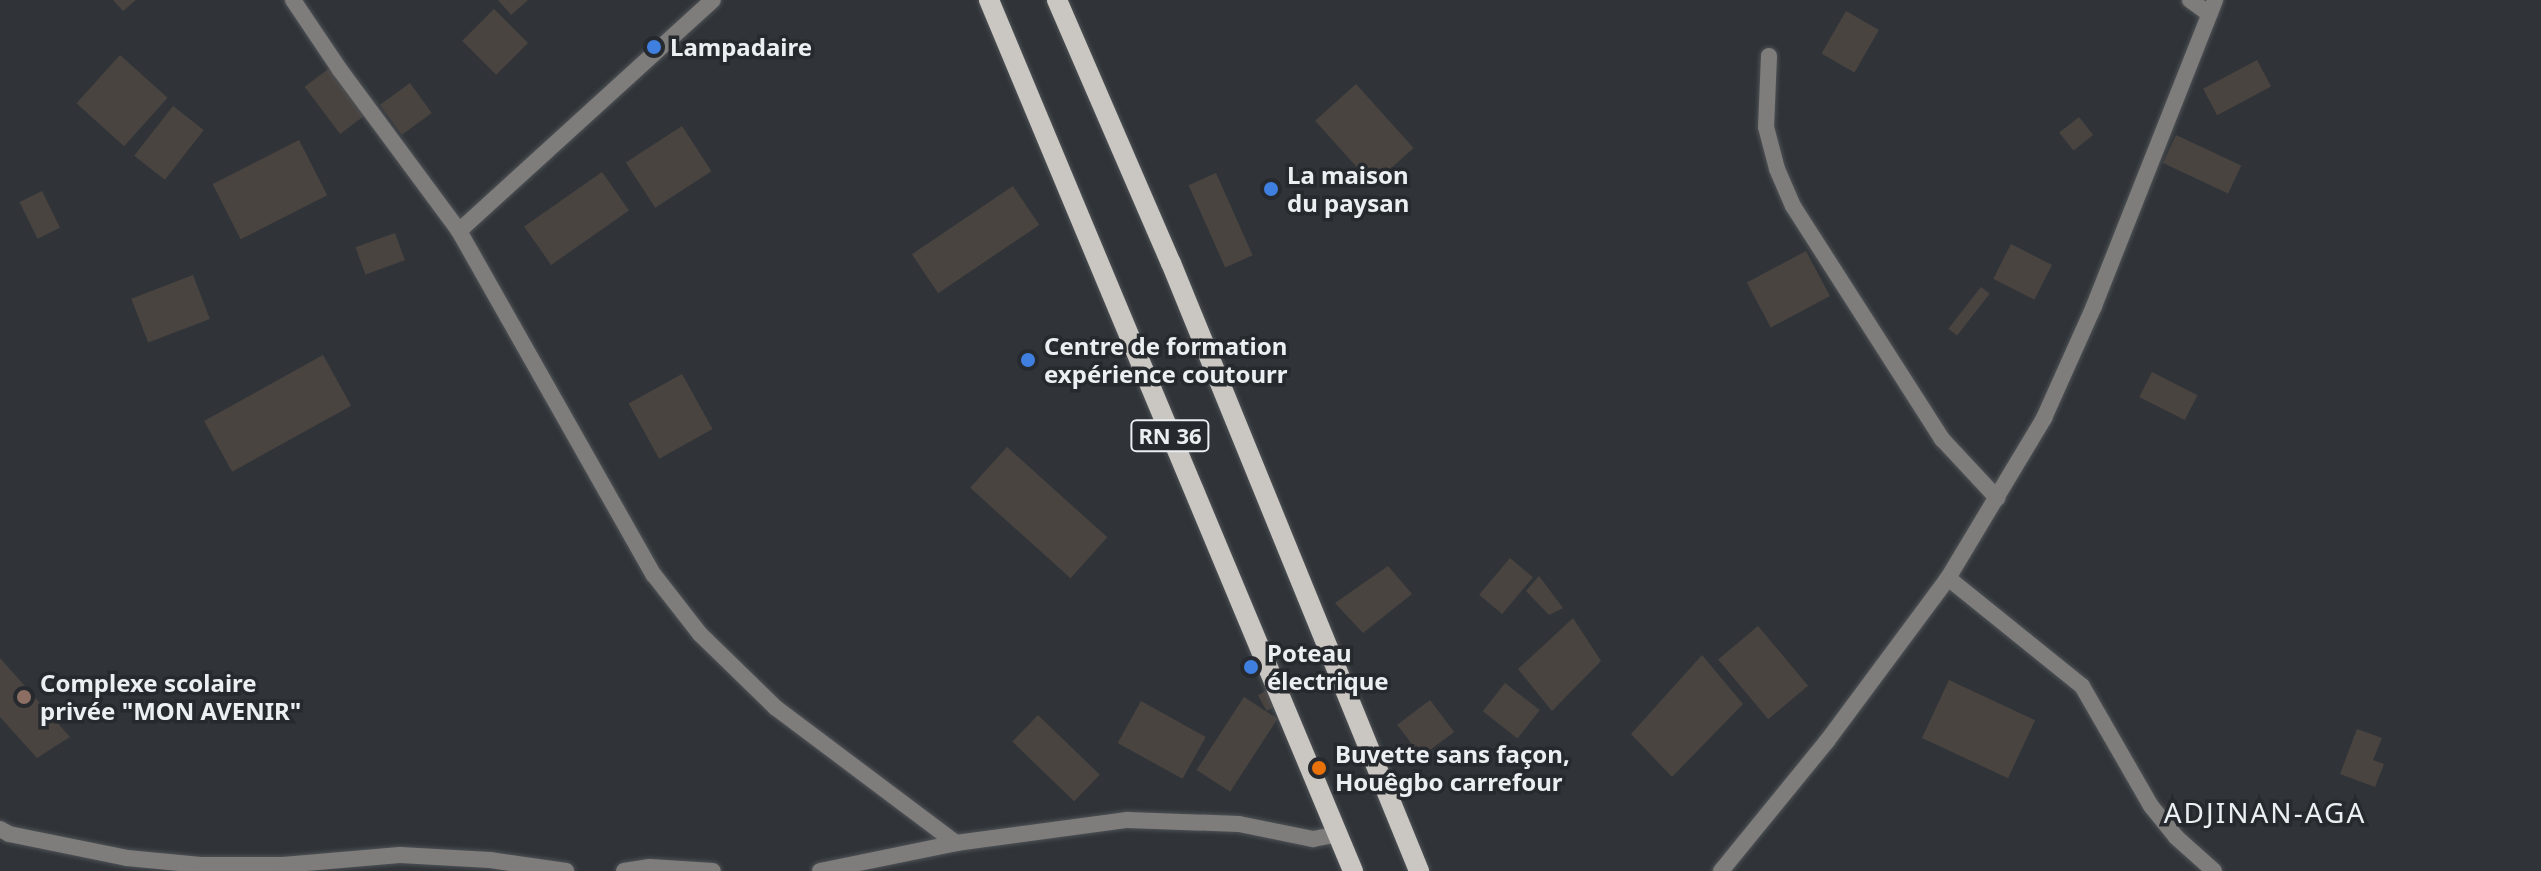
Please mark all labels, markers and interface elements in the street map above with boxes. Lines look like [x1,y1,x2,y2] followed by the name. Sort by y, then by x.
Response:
[670,33,812,61] place label: Lampadaire
[645,38,663,56] marker: Lampadaire
[1287,161,1409,217] place label: La maison du paysan
[1262,180,1280,198] marker: La maison du paysan
[1044,332,1287,388] place label: Centre de formation expérience coutourr
[1019,351,1037,369] marker: Centre de formation expérience coutourr
[1130,418,1210,454] road number: RN 36
[1267,639,1389,695] place label: Poteau électrique
[1242,658,1260,676] marker: Poteau électrique
[40,669,301,725] place label: Complexe scolaire privée "MON AVENIR"
[15,688,33,706] marker: Complexe scolaire privée "MON AVENIR"
[1335,740,1570,796] place label: Buvette sans façon, Houêgbo carrefour
[1310,759,1328,777] marker: Buvette sans façon, Houêgbo carrefour
[2164,795,2366,829] district label: ADJINAN-AGA

